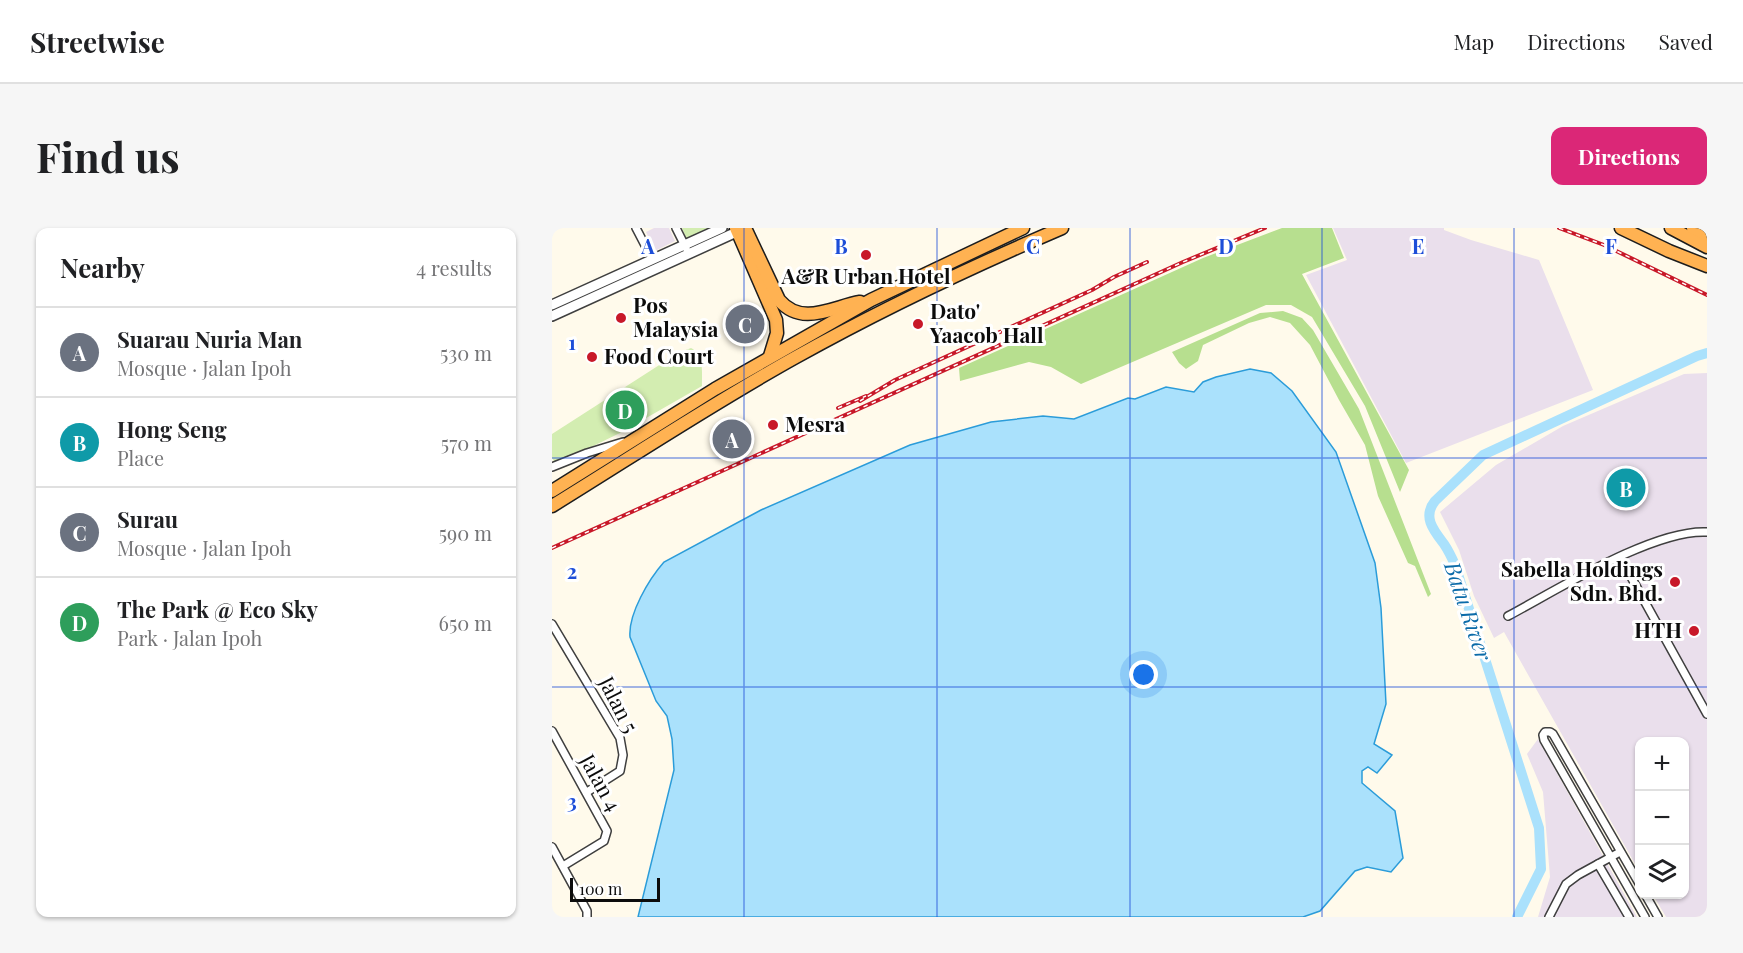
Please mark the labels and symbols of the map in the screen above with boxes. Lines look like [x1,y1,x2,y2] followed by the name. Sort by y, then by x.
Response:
[640,232,655,259] text: A
[834,232,848,259] text: B
[1026,232,1040,259] text: C
[1218,232,1234,259] text: D
[1412,232,1424,259] text: E
[1605,232,1617,259] text: F
[859,248,873,262] marker: A&R Urban Hotel
[780,261,951,289] place label: A&R Urban Hotel
[633,290,718,342] place label: Pos Malaysia
[929,296,1044,348] place label: Dato' Yaacob Hall
[726,302,764,346] pin: C
[614,311,628,325] marker: Pos Malaysia
[911,317,925,331] marker: Dato' Yaacob Hall
[568,328,576,355] text: 1
[604,341,714,369] place label: Food Court
[585,350,599,364] marker: Food Court
[606,388,644,432] pin: D
[785,409,845,437] place label: Mesra
[712,416,752,462] pin: A
[766,418,780,432] marker: Mesra
[1606,466,1646,510] pin: B
[1501,554,1663,606] place label: Sabella Holdings Sdn. Bhd.
[1438,556,1500,665] water label: Batu River
[567,557,577,584] text: 2
[1668,575,1682,589] marker: Sabella Holdings Sdn. Bhd.
[1634,615,1682,643] place label: HTH
[1687,624,1701,638] marker: HTH
[1129,660,1158,689] your location
[593,670,646,737] street label: Jalan 5
[574,748,629,815] street label: Jalan 4
[567,787,577,814] text: 3
[570,875,660,902] scale bar

